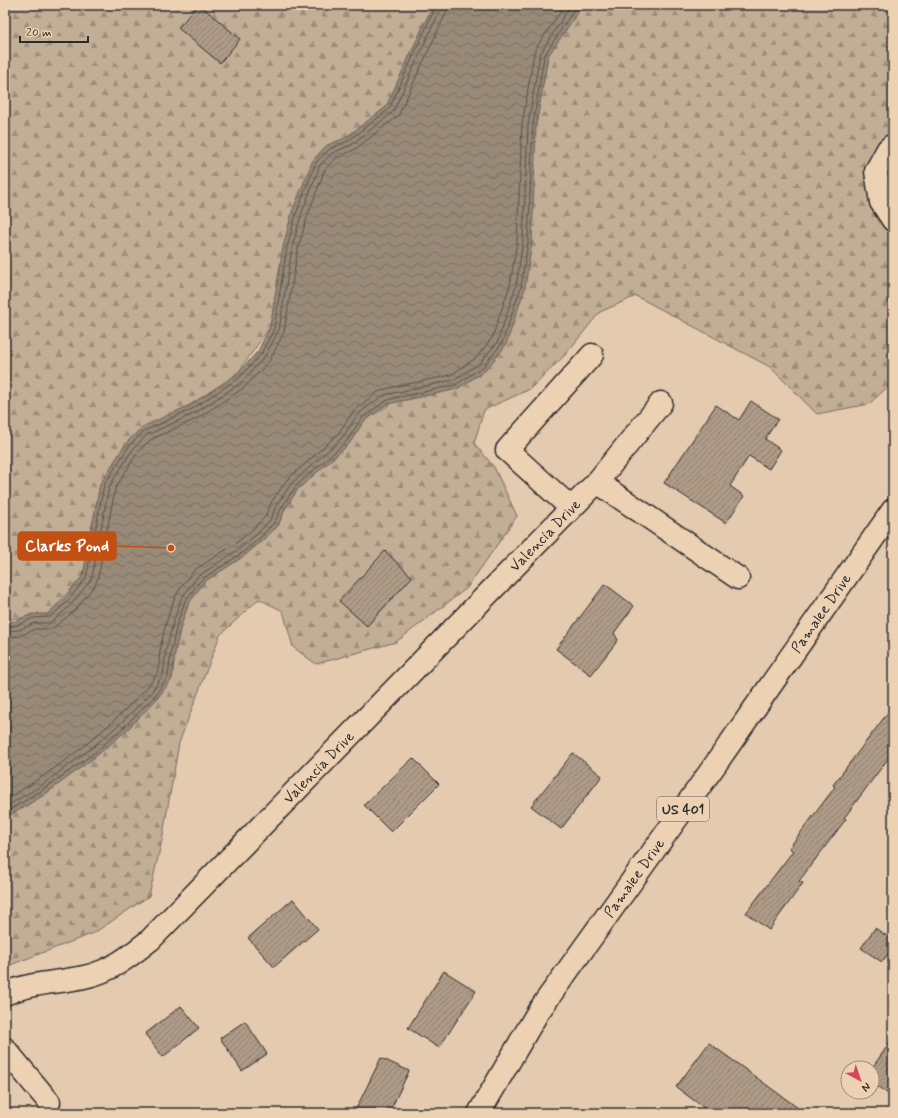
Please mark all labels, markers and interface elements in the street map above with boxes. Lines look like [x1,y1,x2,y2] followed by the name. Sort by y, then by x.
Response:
[20,18,88,44] scale bar
[26,25,52,41] text: 20 m
[506,495,586,577] street label: Valencia Drive
[18,532,116,560] callout: Clarks Pond
[25,536,109,557] text: Clarks Pond
[787,570,857,657] street label: Pamalee Drive
[279,727,359,809] street label: Valencia Drive
[657,797,709,821] road number: US 401
[600,835,670,922] street label: Pamalee Drive
[840,1060,880,1100] north arrow
[858,1079,873,1095] text: N

